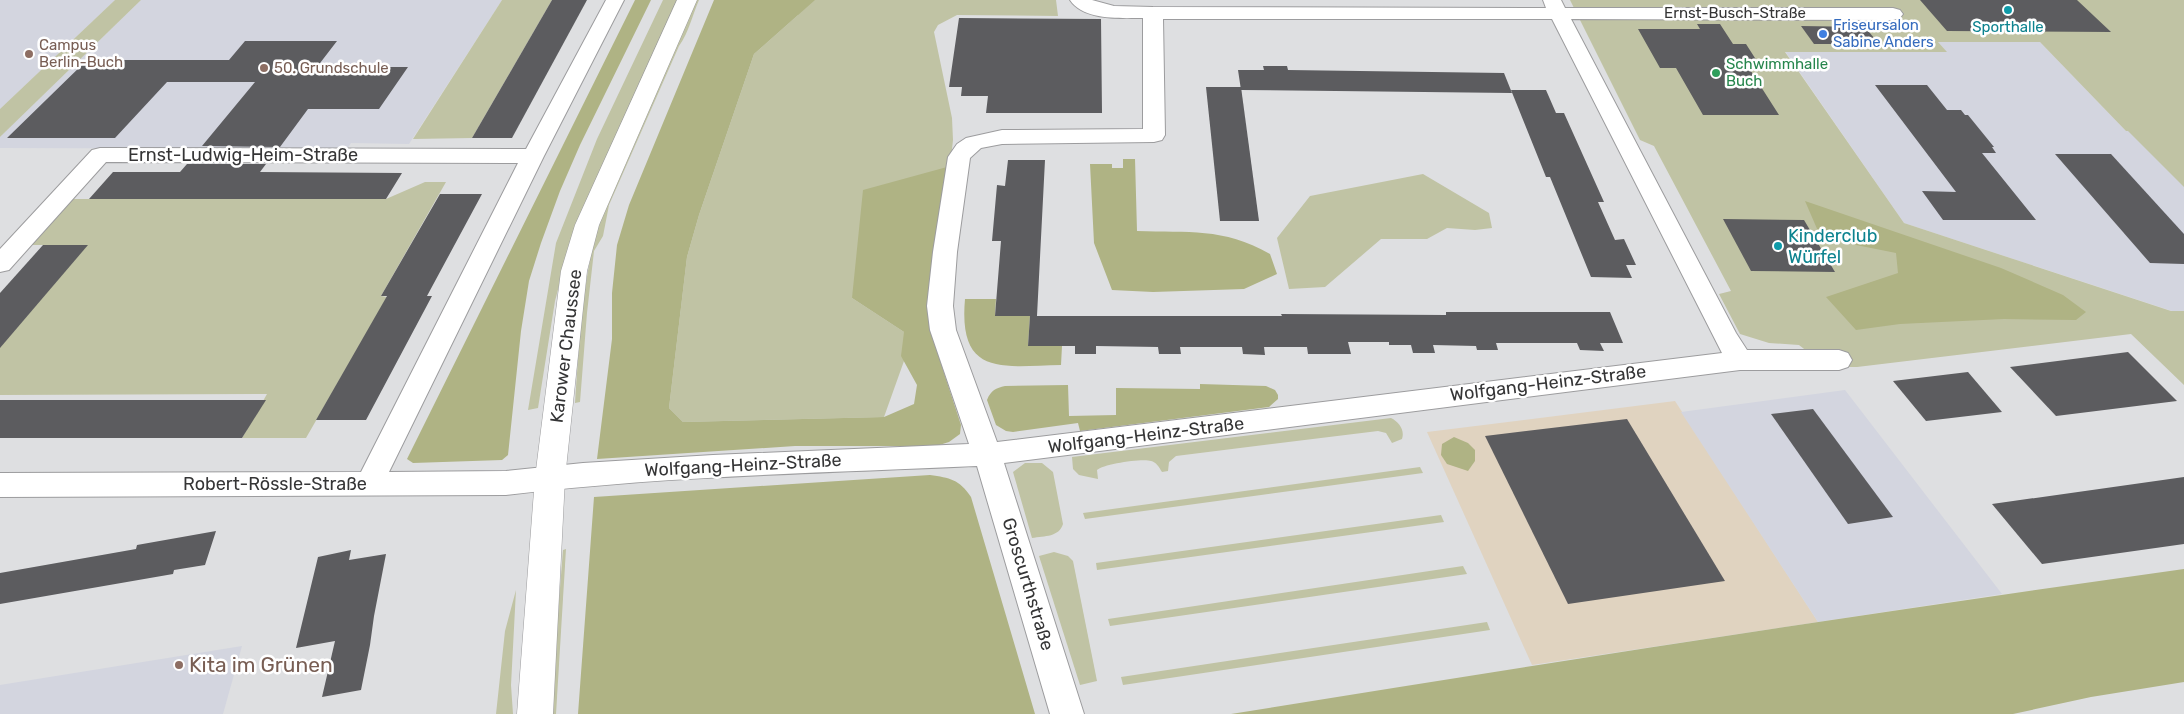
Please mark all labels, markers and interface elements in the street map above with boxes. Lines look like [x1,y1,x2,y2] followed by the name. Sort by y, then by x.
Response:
[1664,4,1806,22] street label: Ernst-Busch-Straße
[2002,4,2014,16] marker: Sporthalle
[1833,16,1934,51] place label: Friseursalon Sabine Anders
[1972,18,2044,36] place label: Sporthalle
[1817,28,1829,40] marker: Friseursalon Sabine Anders
[39,36,123,71] place label: Campus Berlin-Buch
[23,48,35,60] marker: Campus Berlin-Buch
[1726,55,1828,90] place label: Schwimmhalle Buch
[274,59,389,77] place label: 50. Grundschule
[258,62,270,74] marker: 50. Grundschule
[1710,67,1722,79] marker: Schwimmhalle Buch
[128,144,358,166] street label: Ernst-Ludwig-Heim-Straße
[1788,225,1877,268] place label: Kinderclub Würfel
[1772,240,1784,252] marker: Kinderclub Würfel
[546,268,586,424] street label: Karower Chaussee
[1449,360,1647,406] street label: Wolfgang-Heinz-Straße
[1047,412,1245,458] street label: Wolfgang-Heinz-Straße
[644,449,842,481] street label: Wolfgang-Heinz-Straße
[183,473,367,495] street label: Robert-Rössle-Straße
[997,515,1059,653] street label: Groscurthstraße
[189,652,333,677] place label: Kita im Grünen
[173,659,185,671] marker: Kita im Grünen

